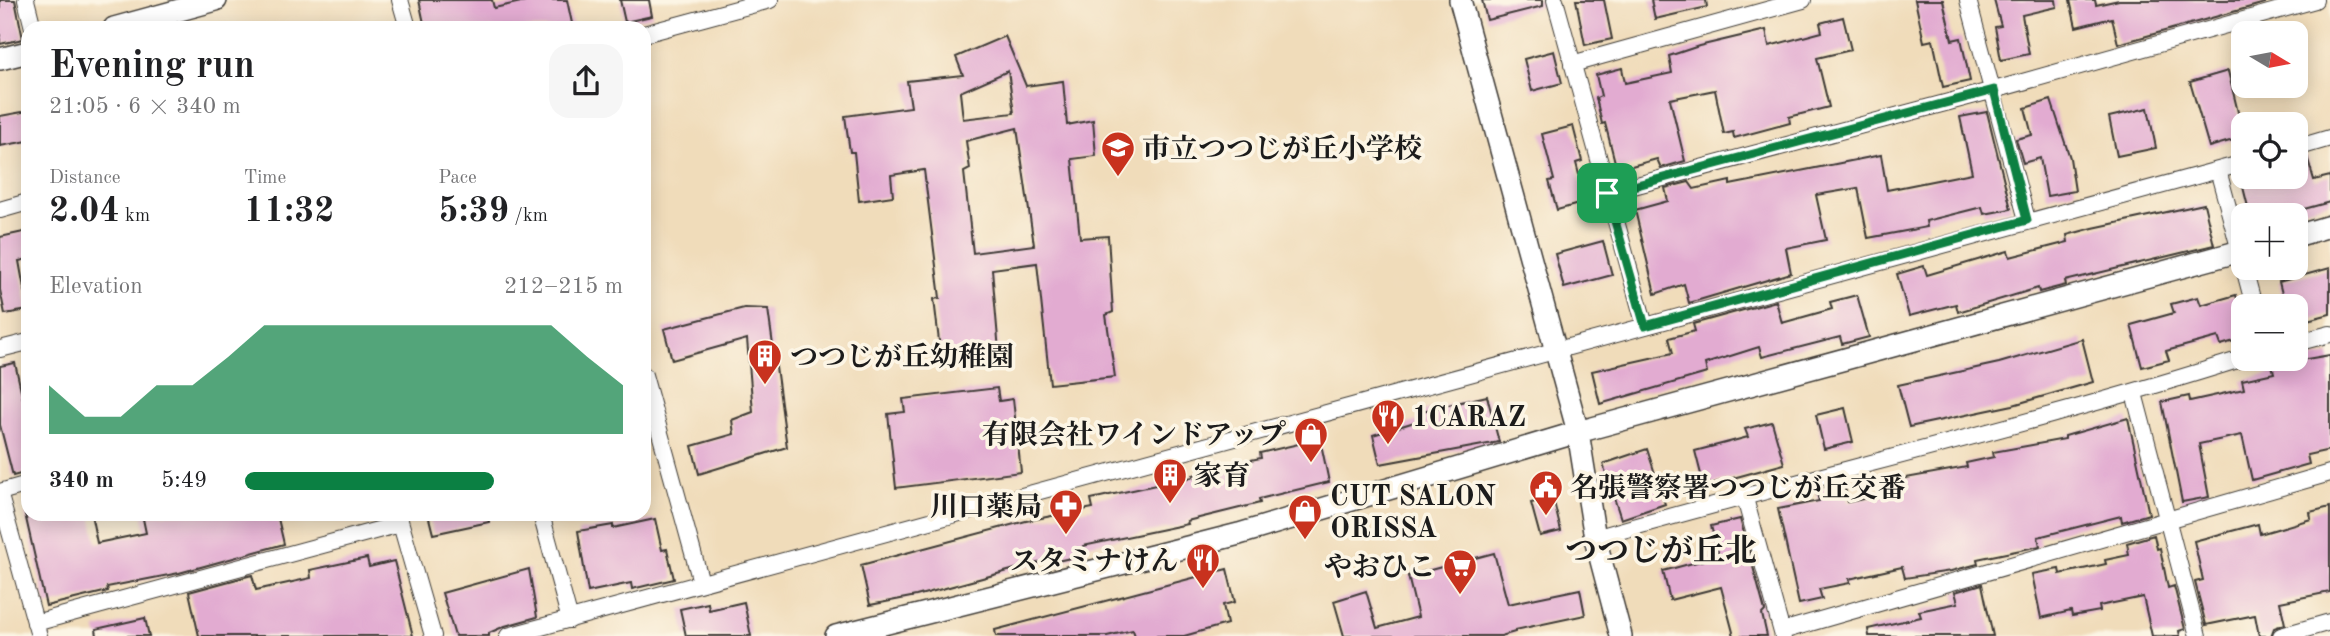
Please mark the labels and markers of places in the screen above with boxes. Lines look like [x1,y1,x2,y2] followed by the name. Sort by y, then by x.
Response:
[1099,129,1137,178] school or university icon: 市立つつじが丘小学校
[1142,134,1422,165] place label: 市立つつじが丘小学校
[1577,163,1637,223] pin
[746,337,784,386] building icon: つつじが丘幼稚園
[790,342,1014,373] place label: つつじが丘幼稚園
[1369,397,1407,446] restaurant icon: 1CARAZ
[1412,405,1526,433] place label: 1CARAZ
[1292,415,1330,464] shop icon: 有限会社ワインドアップ
[982,419,1286,451] place label: 有限会社ワインドアップ
[1151,456,1189,505] building icon: 家育
[1194,461,1250,492] place label: 家育
[1527,468,1565,517] public building icon: 名張警察署つつじが丘交番
[1570,473,1906,504] place label: 名張警察署つつじが丘交番
[1330,484,1496,544] place label: CUT SALON ORISSA
[1047,487,1085,536] pharmacy icon: 川口薬局
[930,492,1042,523] place label: 川口薬局
[1286,492,1324,541] shop icon: CUT SALON ORISSA
[1184,541,1222,590] restaurant icon: スタミナけん
[1010,547,1178,577] place label: スタミナけん
[1441,547,1479,596] supermarket icon: やおひこ
[1324,553,1436,583] place label: やおひこ

